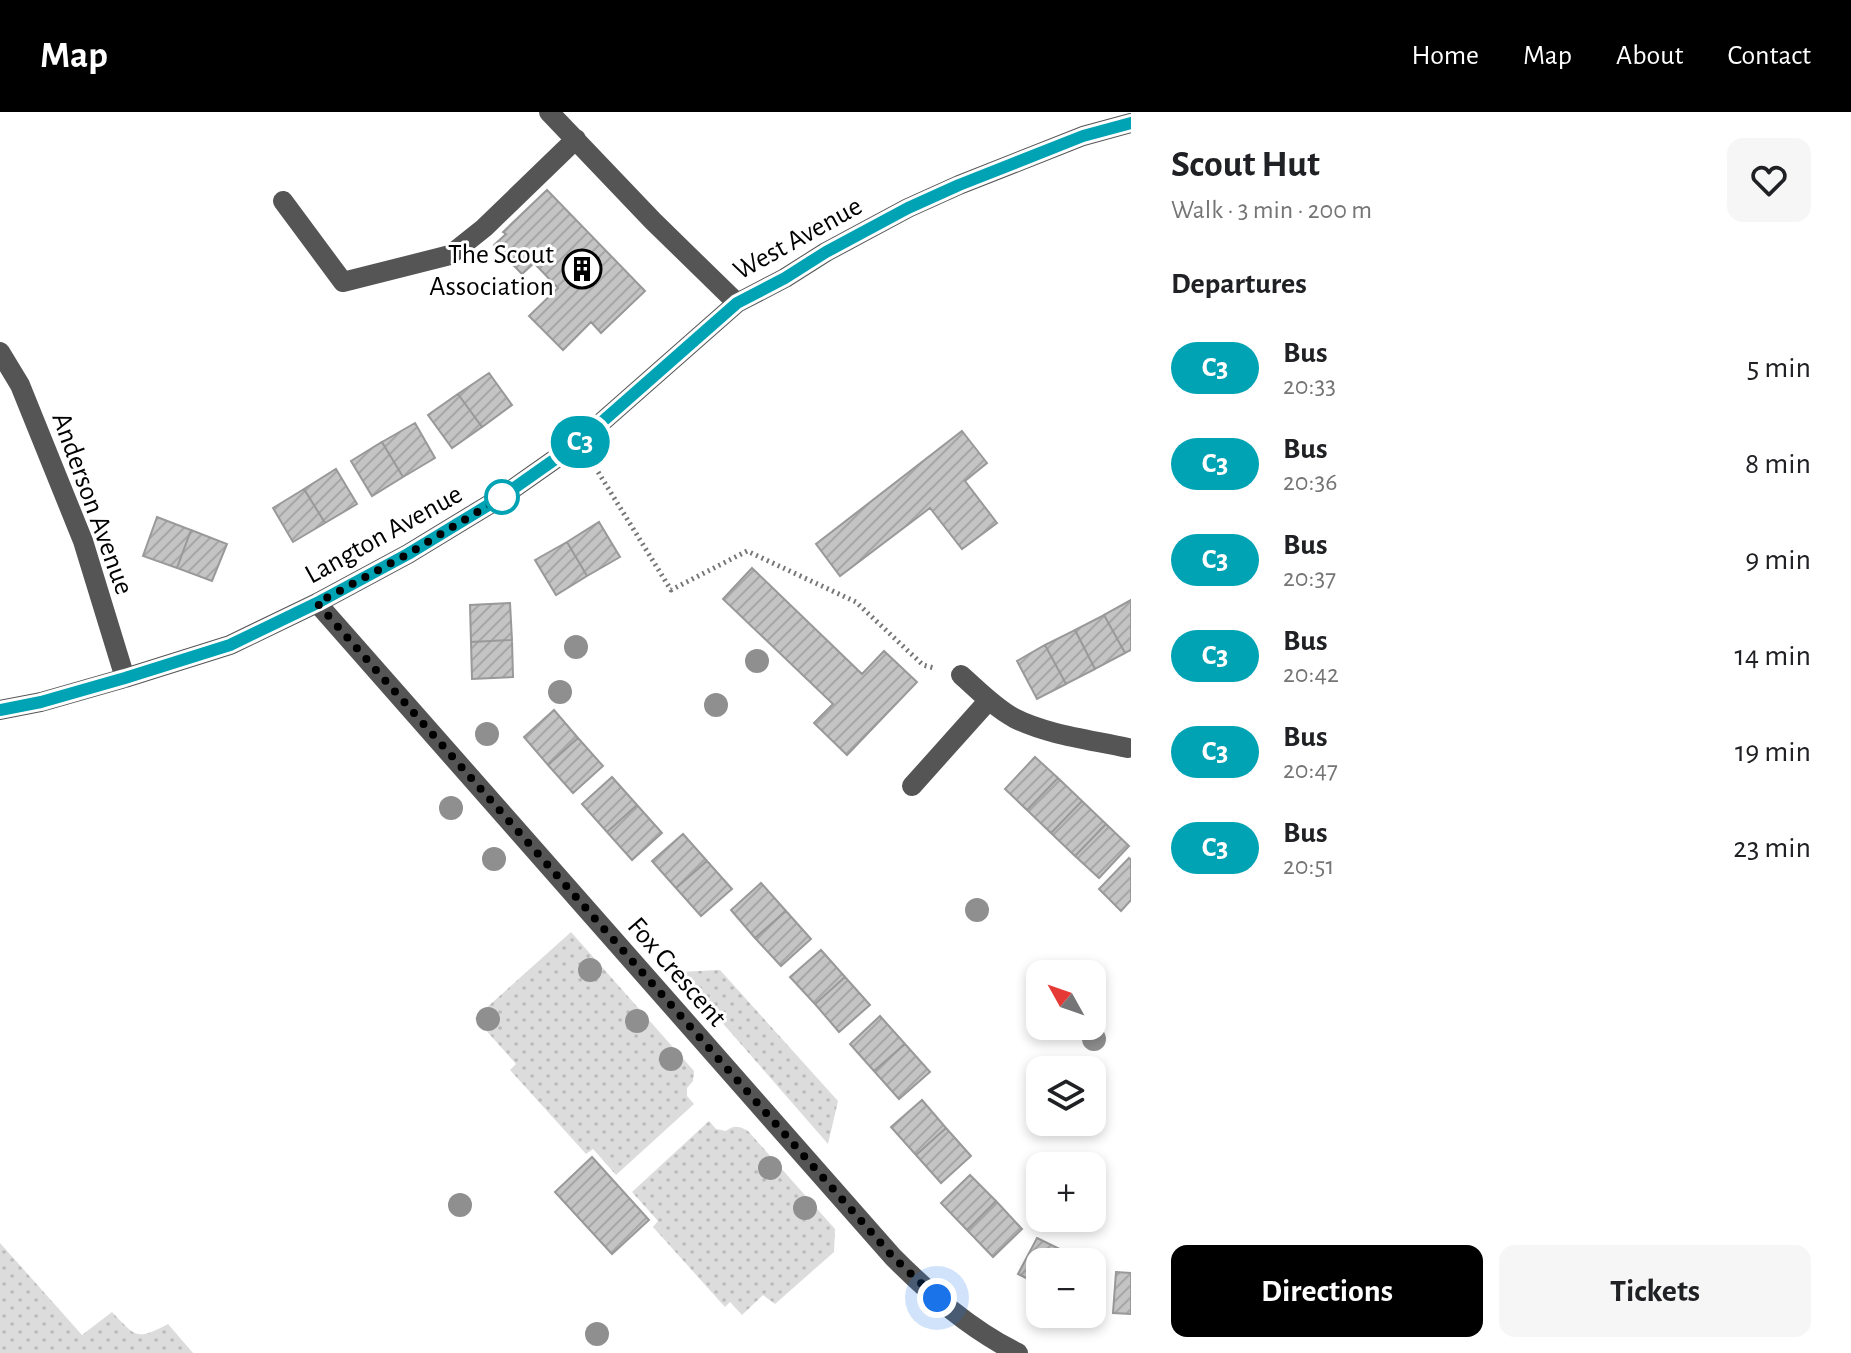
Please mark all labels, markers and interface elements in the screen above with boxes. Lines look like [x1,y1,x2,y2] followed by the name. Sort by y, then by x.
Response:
[40,37,108,75] text: Map
[1412,42,1479,70] text: Home
[1523,42,1572,70] text: Map
[1616,42,1684,70] text: About
[1728,42,1811,70] text: Contact
[1727,138,1811,222] button: heart
[1171,146,1320,184] text: Scout Hut
[729,192,867,285] street label: West Avenue
[1171,197,1372,223] text: Walk · 3 min · 200 m
[429,241,554,301] place label: The Scout Association
[561,248,603,290] building icon: The Scout Association
[1171,269,1307,299] text: Departures
[1283,338,1328,368] text: Bus
[1747,353,1811,383] text: 5 min
[1202,354,1228,382] text: C3
[1283,373,1336,399] text: 20:33
[46,409,138,598] street label: Anderson Avenue
[544,416,616,468] line badge: C3
[567,428,593,456] text: C3
[1283,434,1328,464] text: Bus
[1745,449,1811,479] text: 8 min
[1202,450,1228,478] text: C3
[1283,469,1337,495] text: 20:36
[301,480,467,589] street label: Langton Avenue
[485,480,519,514] unlabelled marker
[1283,530,1328,560] text: Bus
[1745,545,1811,575] text: 9 min
[1202,546,1228,574] text: C3
[1283,565,1336,591] text: 20:37
[1283,626,1328,656] text: Bus
[1735,641,1811,671] text: 14 min
[1202,642,1228,670] text: C3
[1283,661,1339,687] text: 20:42
[1283,722,1328,752] text: Bus
[1735,737,1811,767] text: 19 min
[1202,738,1228,766] text: C3
[1283,757,1338,783] text: 20:47
[1283,818,1328,848] text: Bus
[1733,833,1811,863] text: 23 min
[1202,834,1228,862] text: C3
[1283,853,1334,879] text: 20:51
[622,912,731,1032] street label: Fox Crescent
[1026,960,1106,1040] north arrow
[1026,960,1106,1328] map controls
[1026,1056,1106,1136] button: layers
[1026,1152,1106,1232] button: +
[1171,1245,1483,1337] button: Directions
[1499,1245,1811,1337] button: Tickets
[1026,1248,1106,1328] button: −
[917,1278,957,1318] your location

